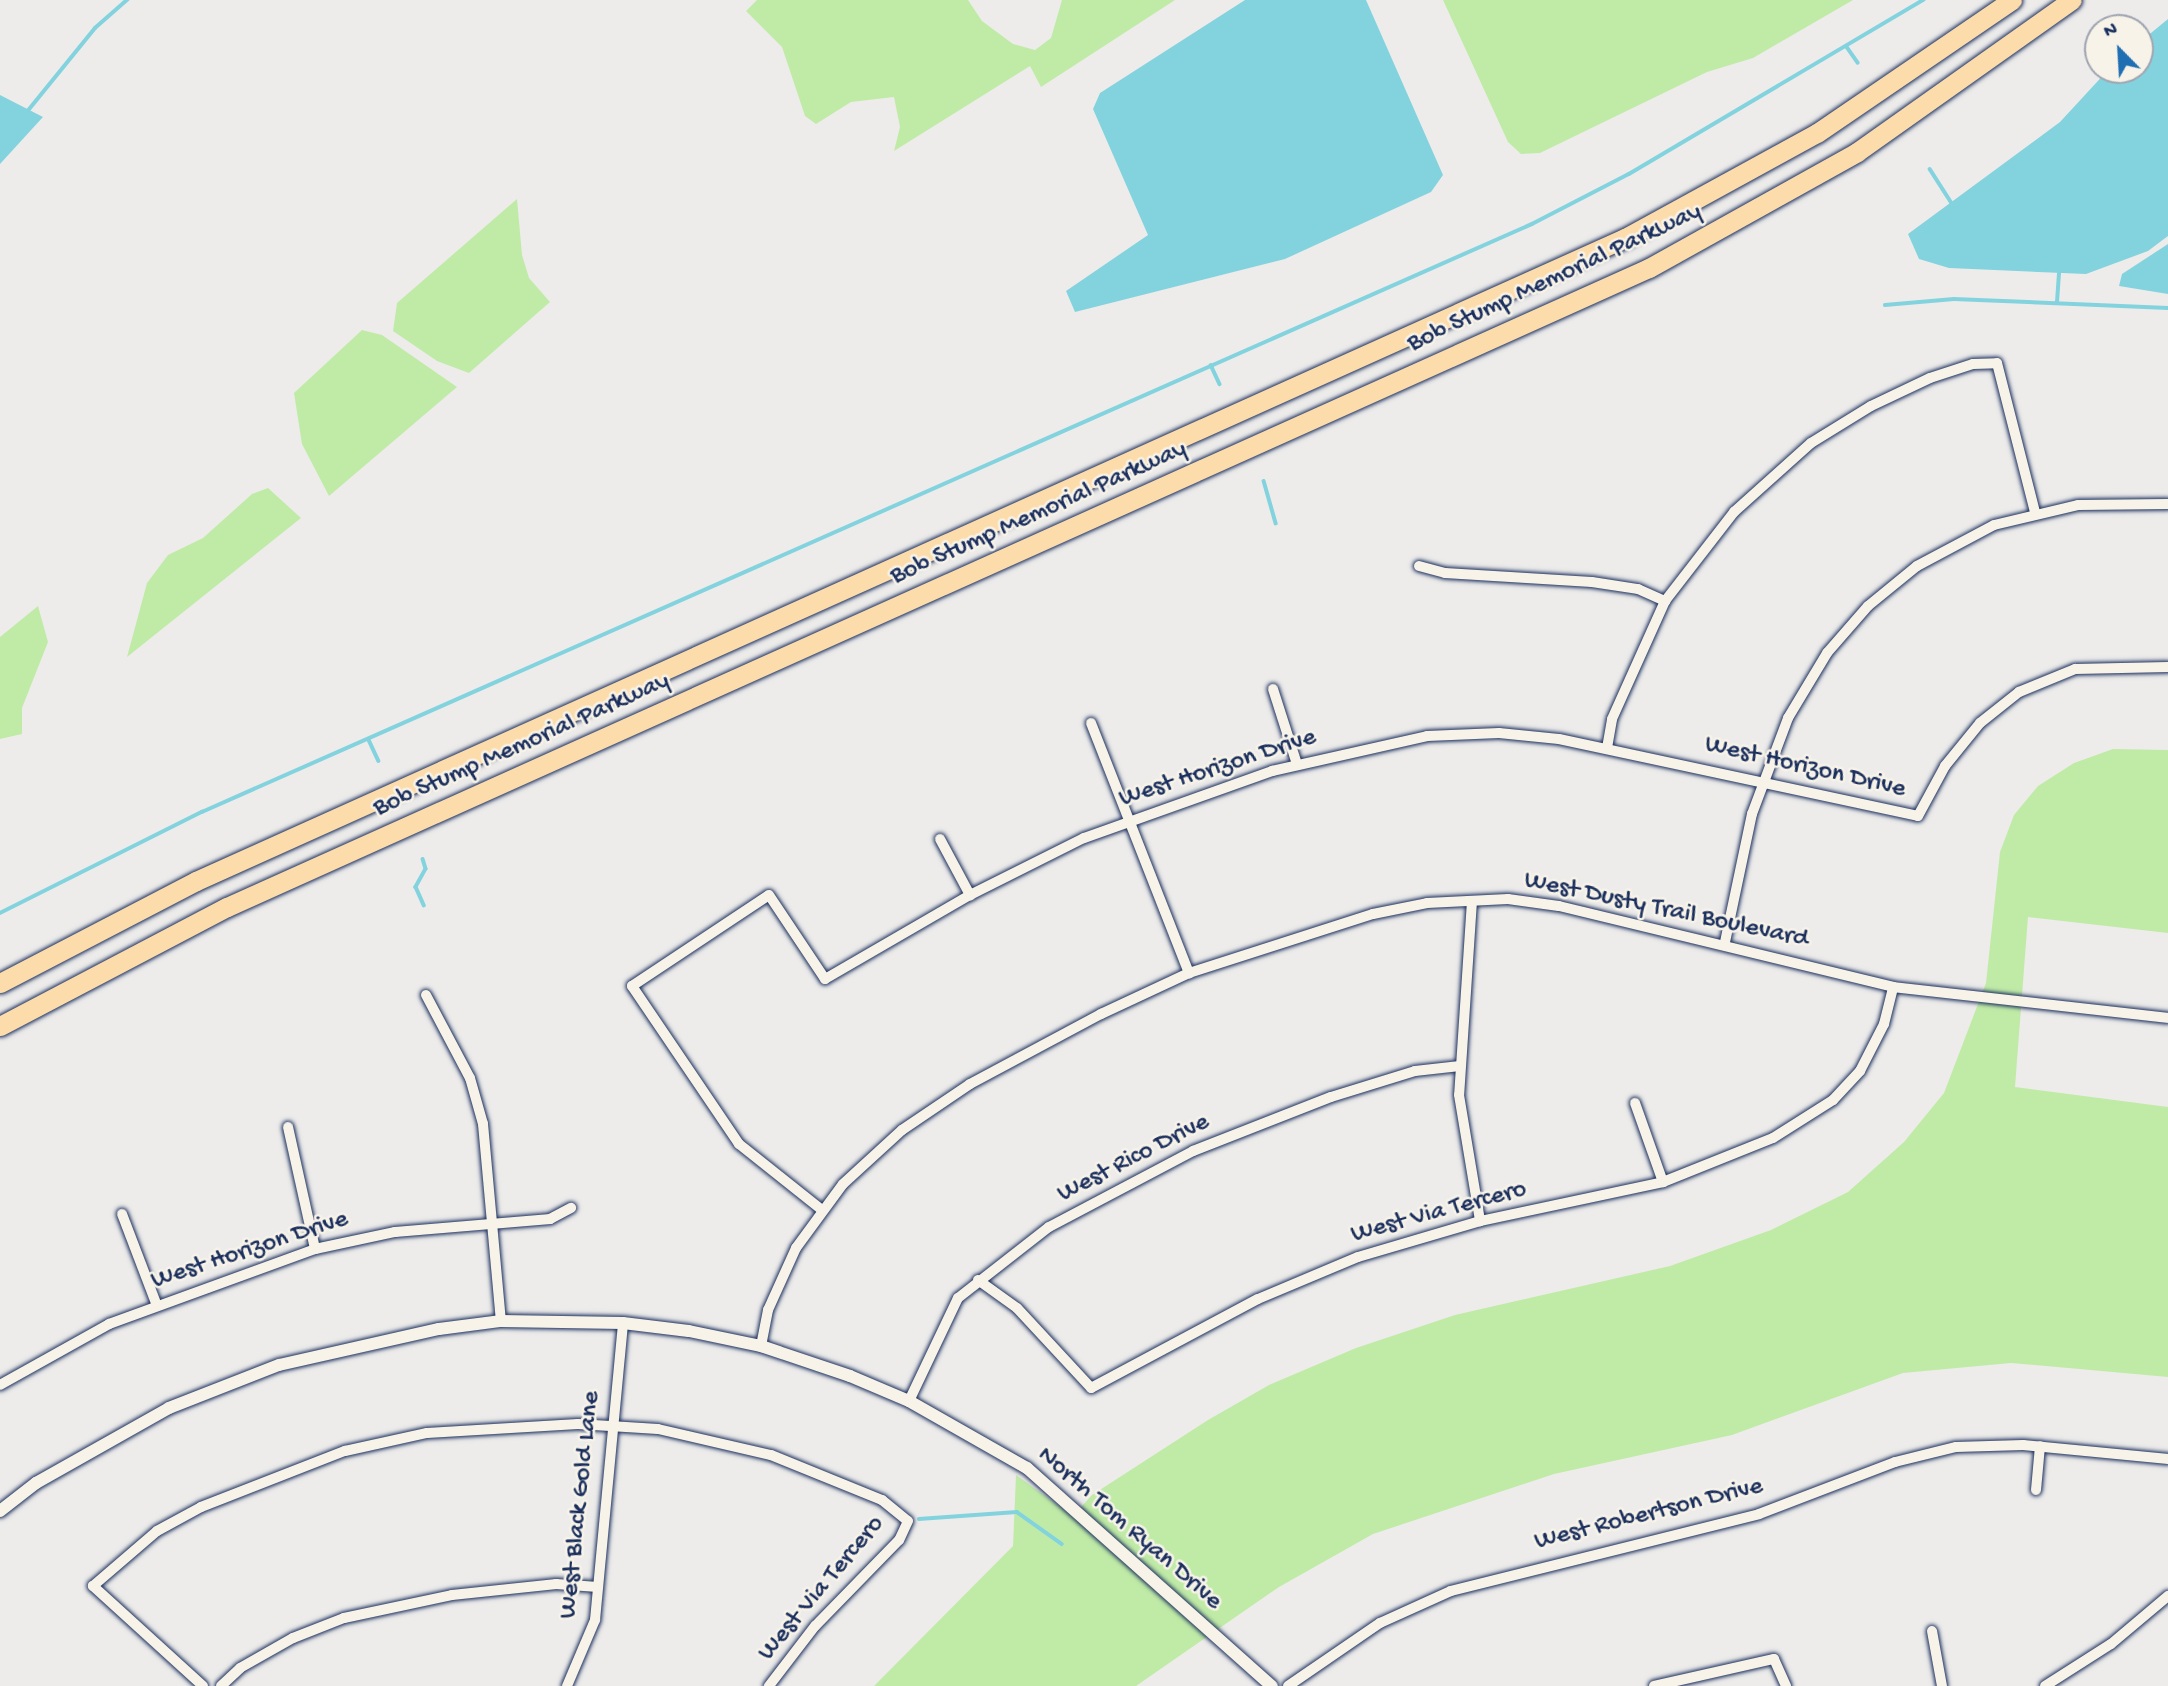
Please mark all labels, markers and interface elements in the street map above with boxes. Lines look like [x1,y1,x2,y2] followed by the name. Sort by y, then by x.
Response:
[2084,14,2154,84] north arrow
[2101,18,2121,44] text: N
[1403,197,1707,361] street label: Bob Stump Memorial Parkway
[886,435,1192,593] street label: Bob Stump Memorial Parkway
[369,667,675,825] street label: Bob Stump Memorial Parkway
[1116,722,1320,816] street label: West Horizon Drive
[1702,730,1908,806] street label: West Horizon Drive
[1521,866,1811,956] street label: West Dusty Trail Boulevard
[1053,1107,1215,1211] street label: West Rico Drive
[1348,1175,1530,1251] street label: West Via Tercero
[148,1204,352,1298] street label: West Horizon Drive
[554,1390,608,1620] street label: West Black Gold Lane
[1030,1440,1228,1618] street label: North Tom Ryan Drive
[1532,1472,1766,1558] street label: West Robertson Drive
[752,1510,892,1668] street label: West Via Tercero

